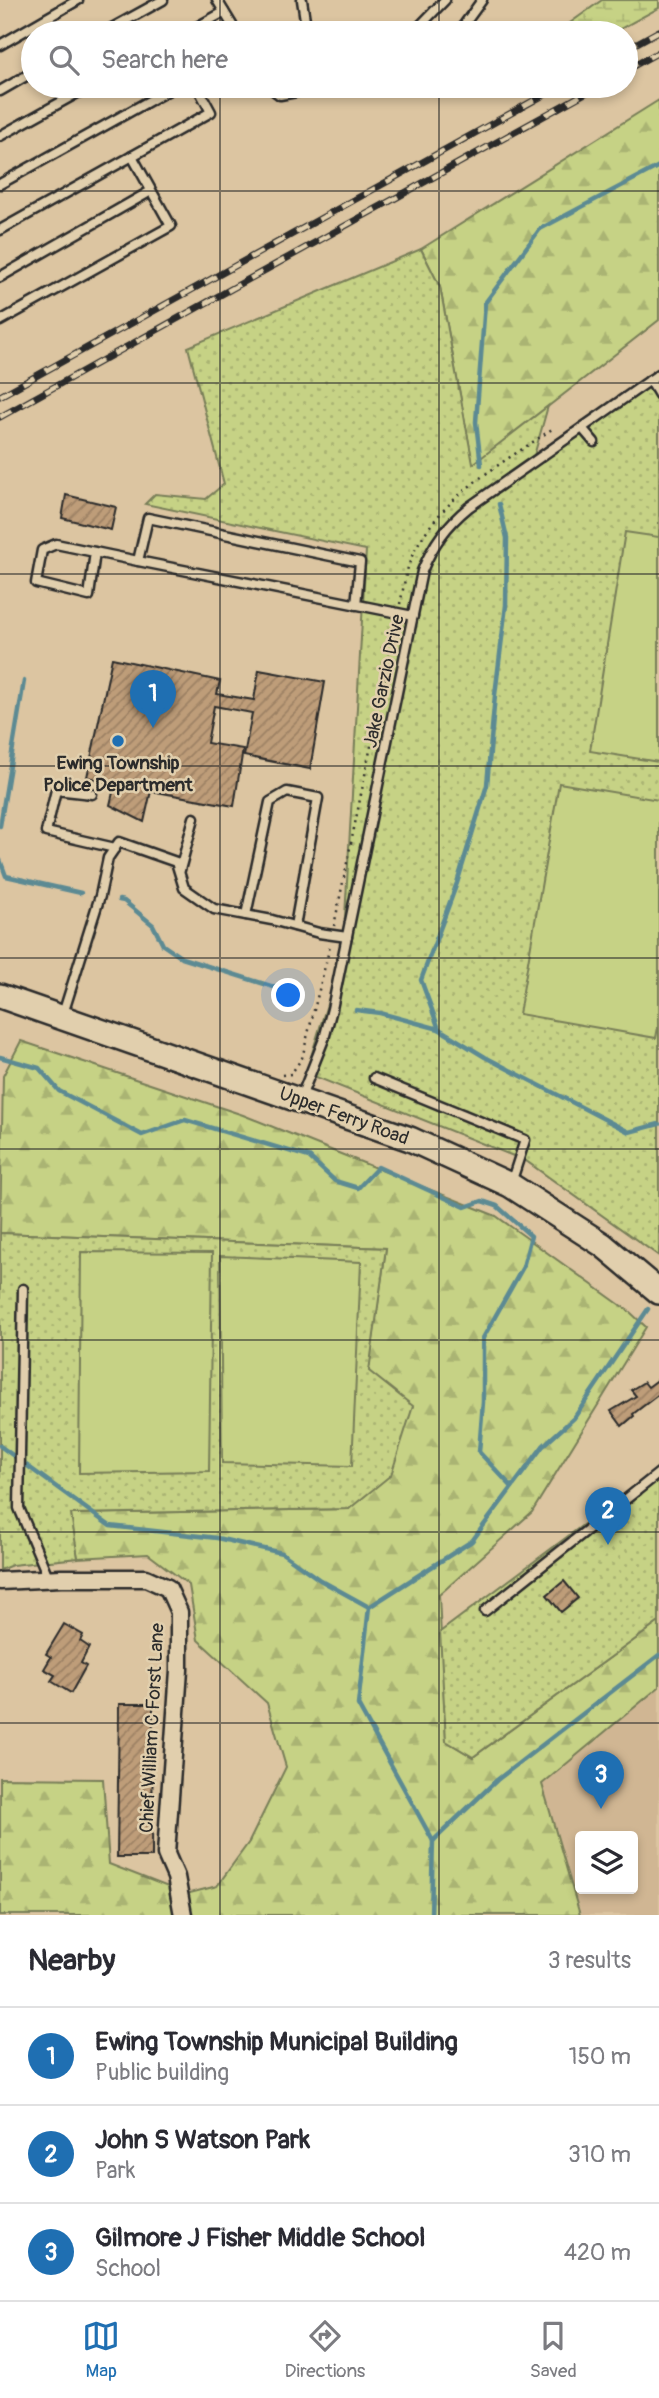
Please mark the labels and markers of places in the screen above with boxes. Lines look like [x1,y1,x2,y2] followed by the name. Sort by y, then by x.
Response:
[130,670,176,728] pin: 1
[110,733,126,749] marker: Ewing Township Police Department
[43,751,194,797] place label: Ewing Township Police Department
[585,1487,631,1545] pin: 2
[578,1751,624,1809] pin: 3

